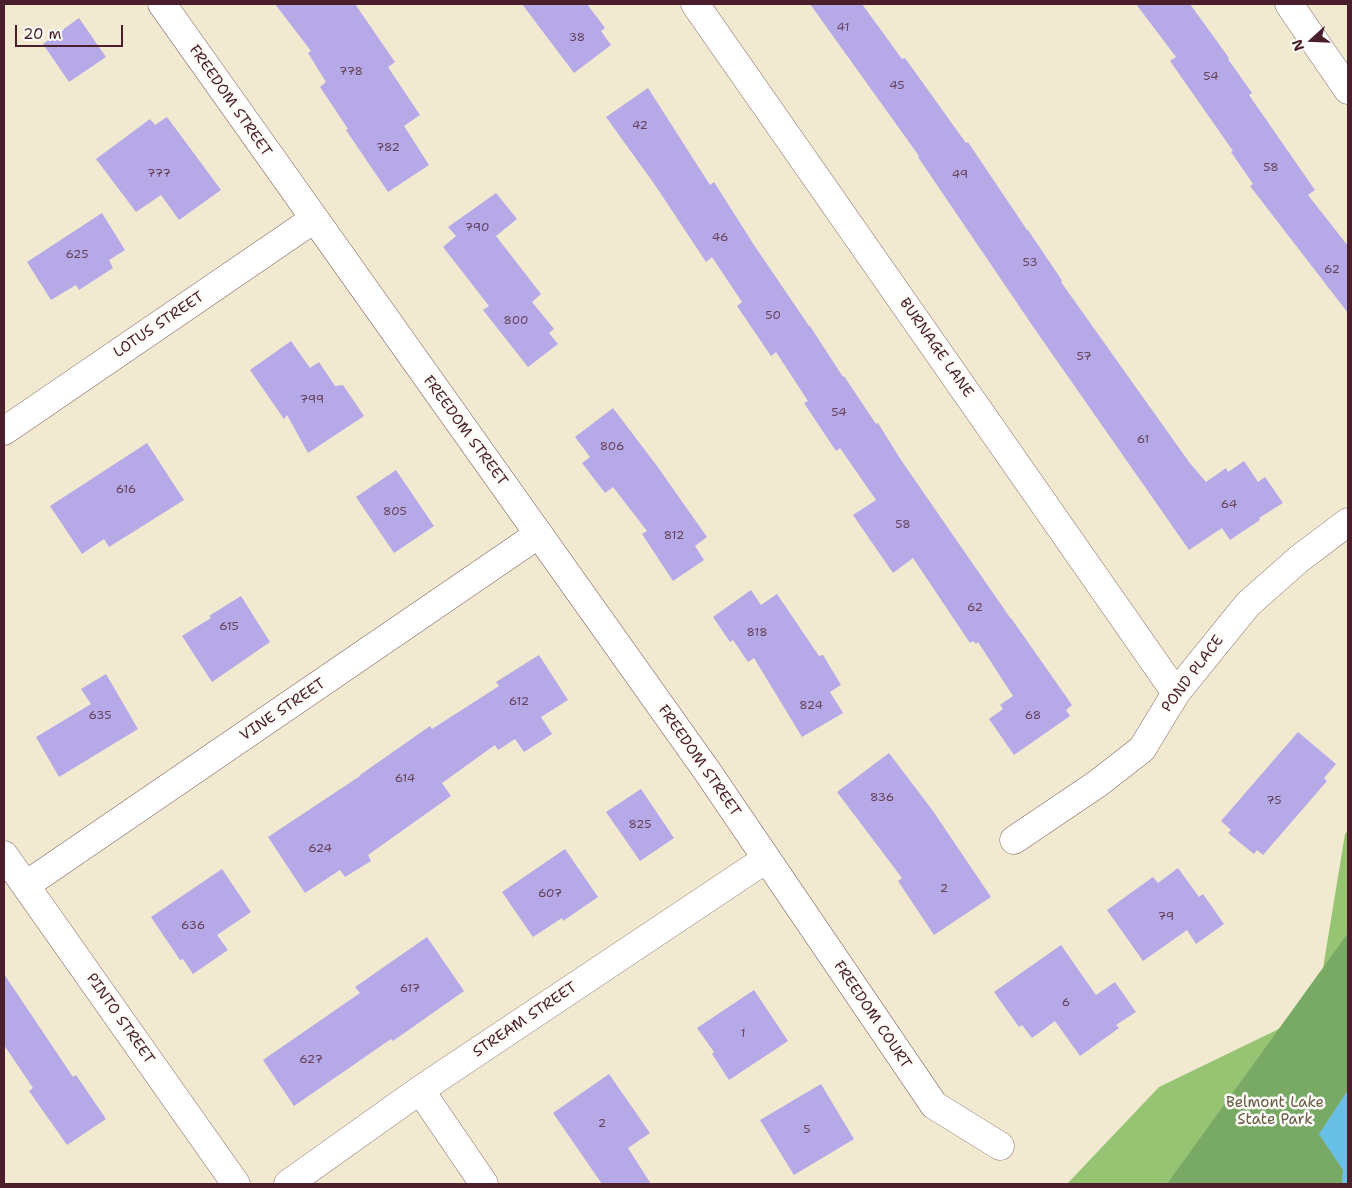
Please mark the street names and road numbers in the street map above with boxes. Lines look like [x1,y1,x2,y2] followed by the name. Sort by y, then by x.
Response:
[185,42,275,160] street label: FREEDOM STREET
[110,288,208,362] street label: LOTUS STREET
[895,295,977,401] street label: BURNAGE LANE
[419,372,511,490] street label: FREEDOM STREET
[1158,632,1228,716] street label: POND PLACE
[237,675,329,745] street label: VINE STREET
[654,702,744,820] street label: FREEDOM STREET
[829,958,915,1072] street label: FREEDOM COURT
[82,970,158,1068] street label: PINTO STREET
[470,979,580,1061] street label: STREAM STREET

